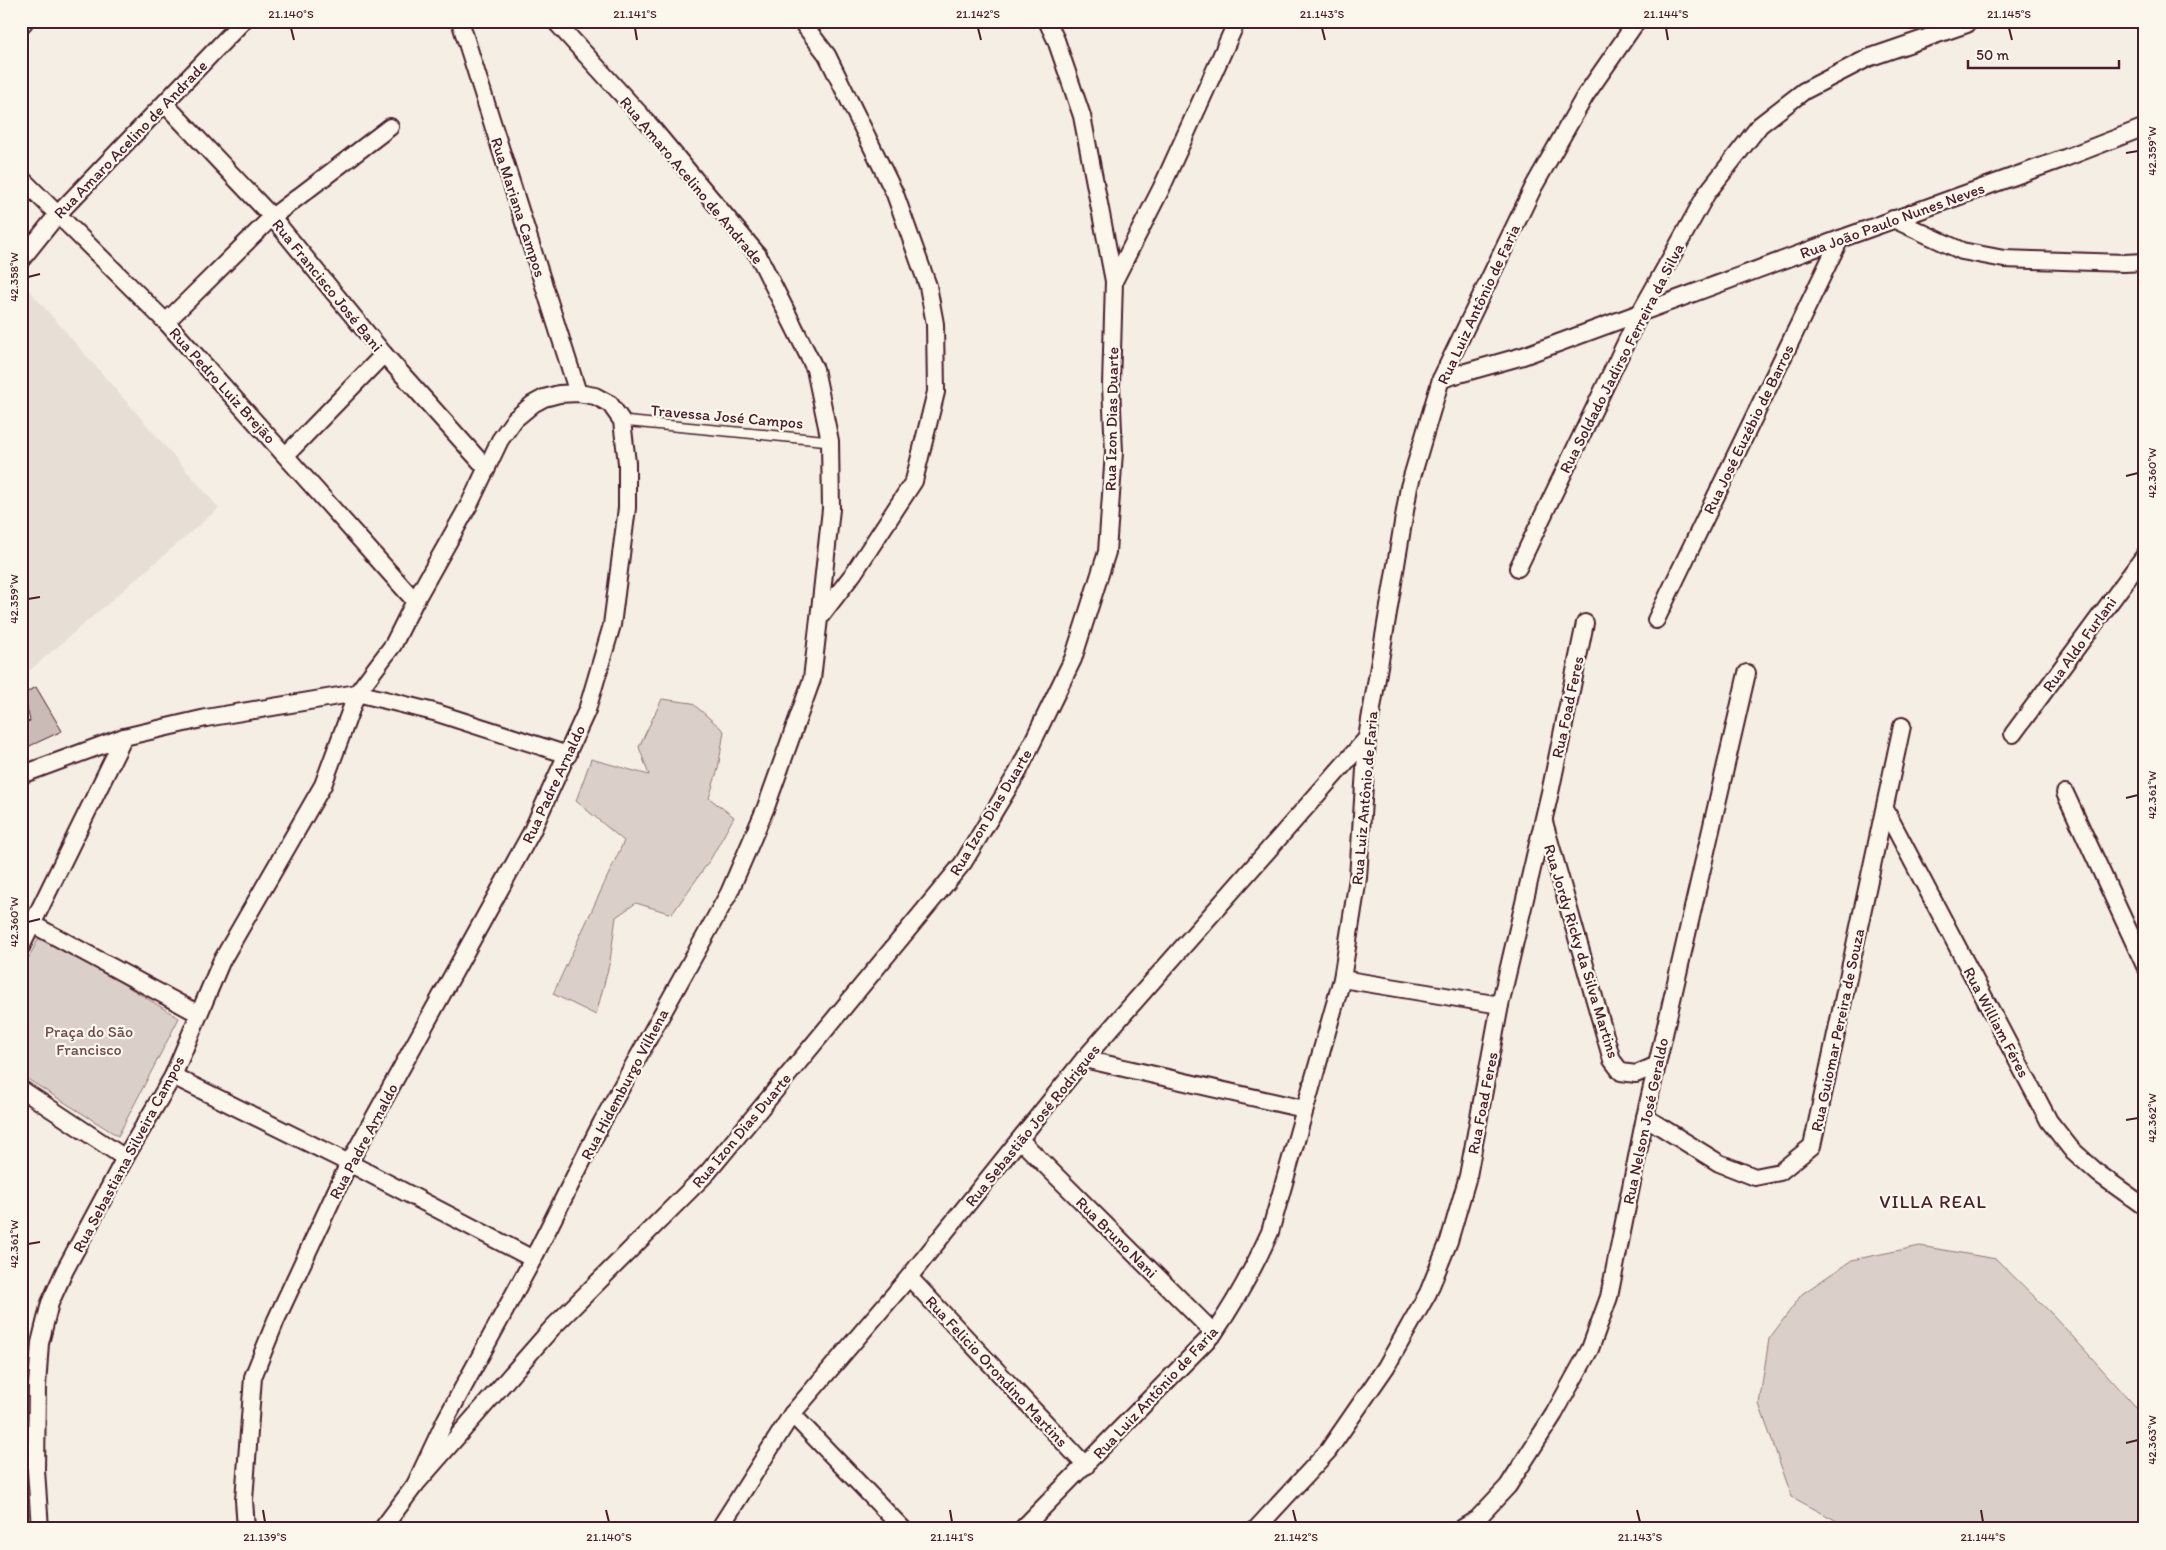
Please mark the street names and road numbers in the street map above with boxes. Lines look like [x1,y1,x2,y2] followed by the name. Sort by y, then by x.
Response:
[50,56,211,223] street label: Rua Amaro Acelino de Andrade
[616,93,767,268] street label: Rua Amaro Acelino de Andrade
[487,135,550,279] street label: Rua Mariana Campos
[1797,178,1987,263] street label: Rua João Paulo Nunes Neves
[268,215,387,355] street label: Rua Francisco José Bani
[1433,220,1524,387] street label: Rua Luiz Antônio de Faria
[1555,240,1688,476] street label: Rua Soldado Jadirso Ferreira da Silva
[165,323,280,447] street label: Rua Pedro Luiz Brejão
[1699,341,1798,517] street label: Rua José Euzébio de Barros
[1101,347,1122,491] street label: Rua Izon Dias Duarte
[650,400,804,433] street label: Travessa José Campos
[2038,593,2120,696] street label: Rua Aldo Furlani
[1547,654,1588,760] street label: Rua Foad Feres
[1347,710,1382,886] street label: Rua Luiz Antônio de Faria
[518,722,589,846] street label: Rua Padre Arnaldo
[945,746,1036,879] street label: Rua Izon Dias Duarte
[1540,842,1623,1061] street label: Rua Jordy Ricky da Silva Martins
[1807,927,1868,1133] street label: Rua Guiomar Pereira de Souza
[1959,964,2034,1081] street label: Rua William Féres
[576,1005,673,1163] street label: Rua Hidemburgo Vilhena
[1619,1036,1672,1206] street label: Rua Nelson José Geraldo
[961,1040,1104,1210] street label: Rua Sebastião José Rodrigues
[1463,1050,1502,1156] street label: Rua Foad Feres
[68,1053,188,1256] street label: Rua Sebastiana Silveira Campos
[688,1069,795,1192] street label: Rua Izon Dias Duarte
[325,1080,402,1202] street label: Rua Padre Arnaldo
[1072,1193,1161,1282] street label: Rua Bruno Nani
[922,1292,1072,1451] street label: Rua Felicio Orondino Martins
[1089,1322,1222,1463] street label: Rua Luiz Antônio de Faria

